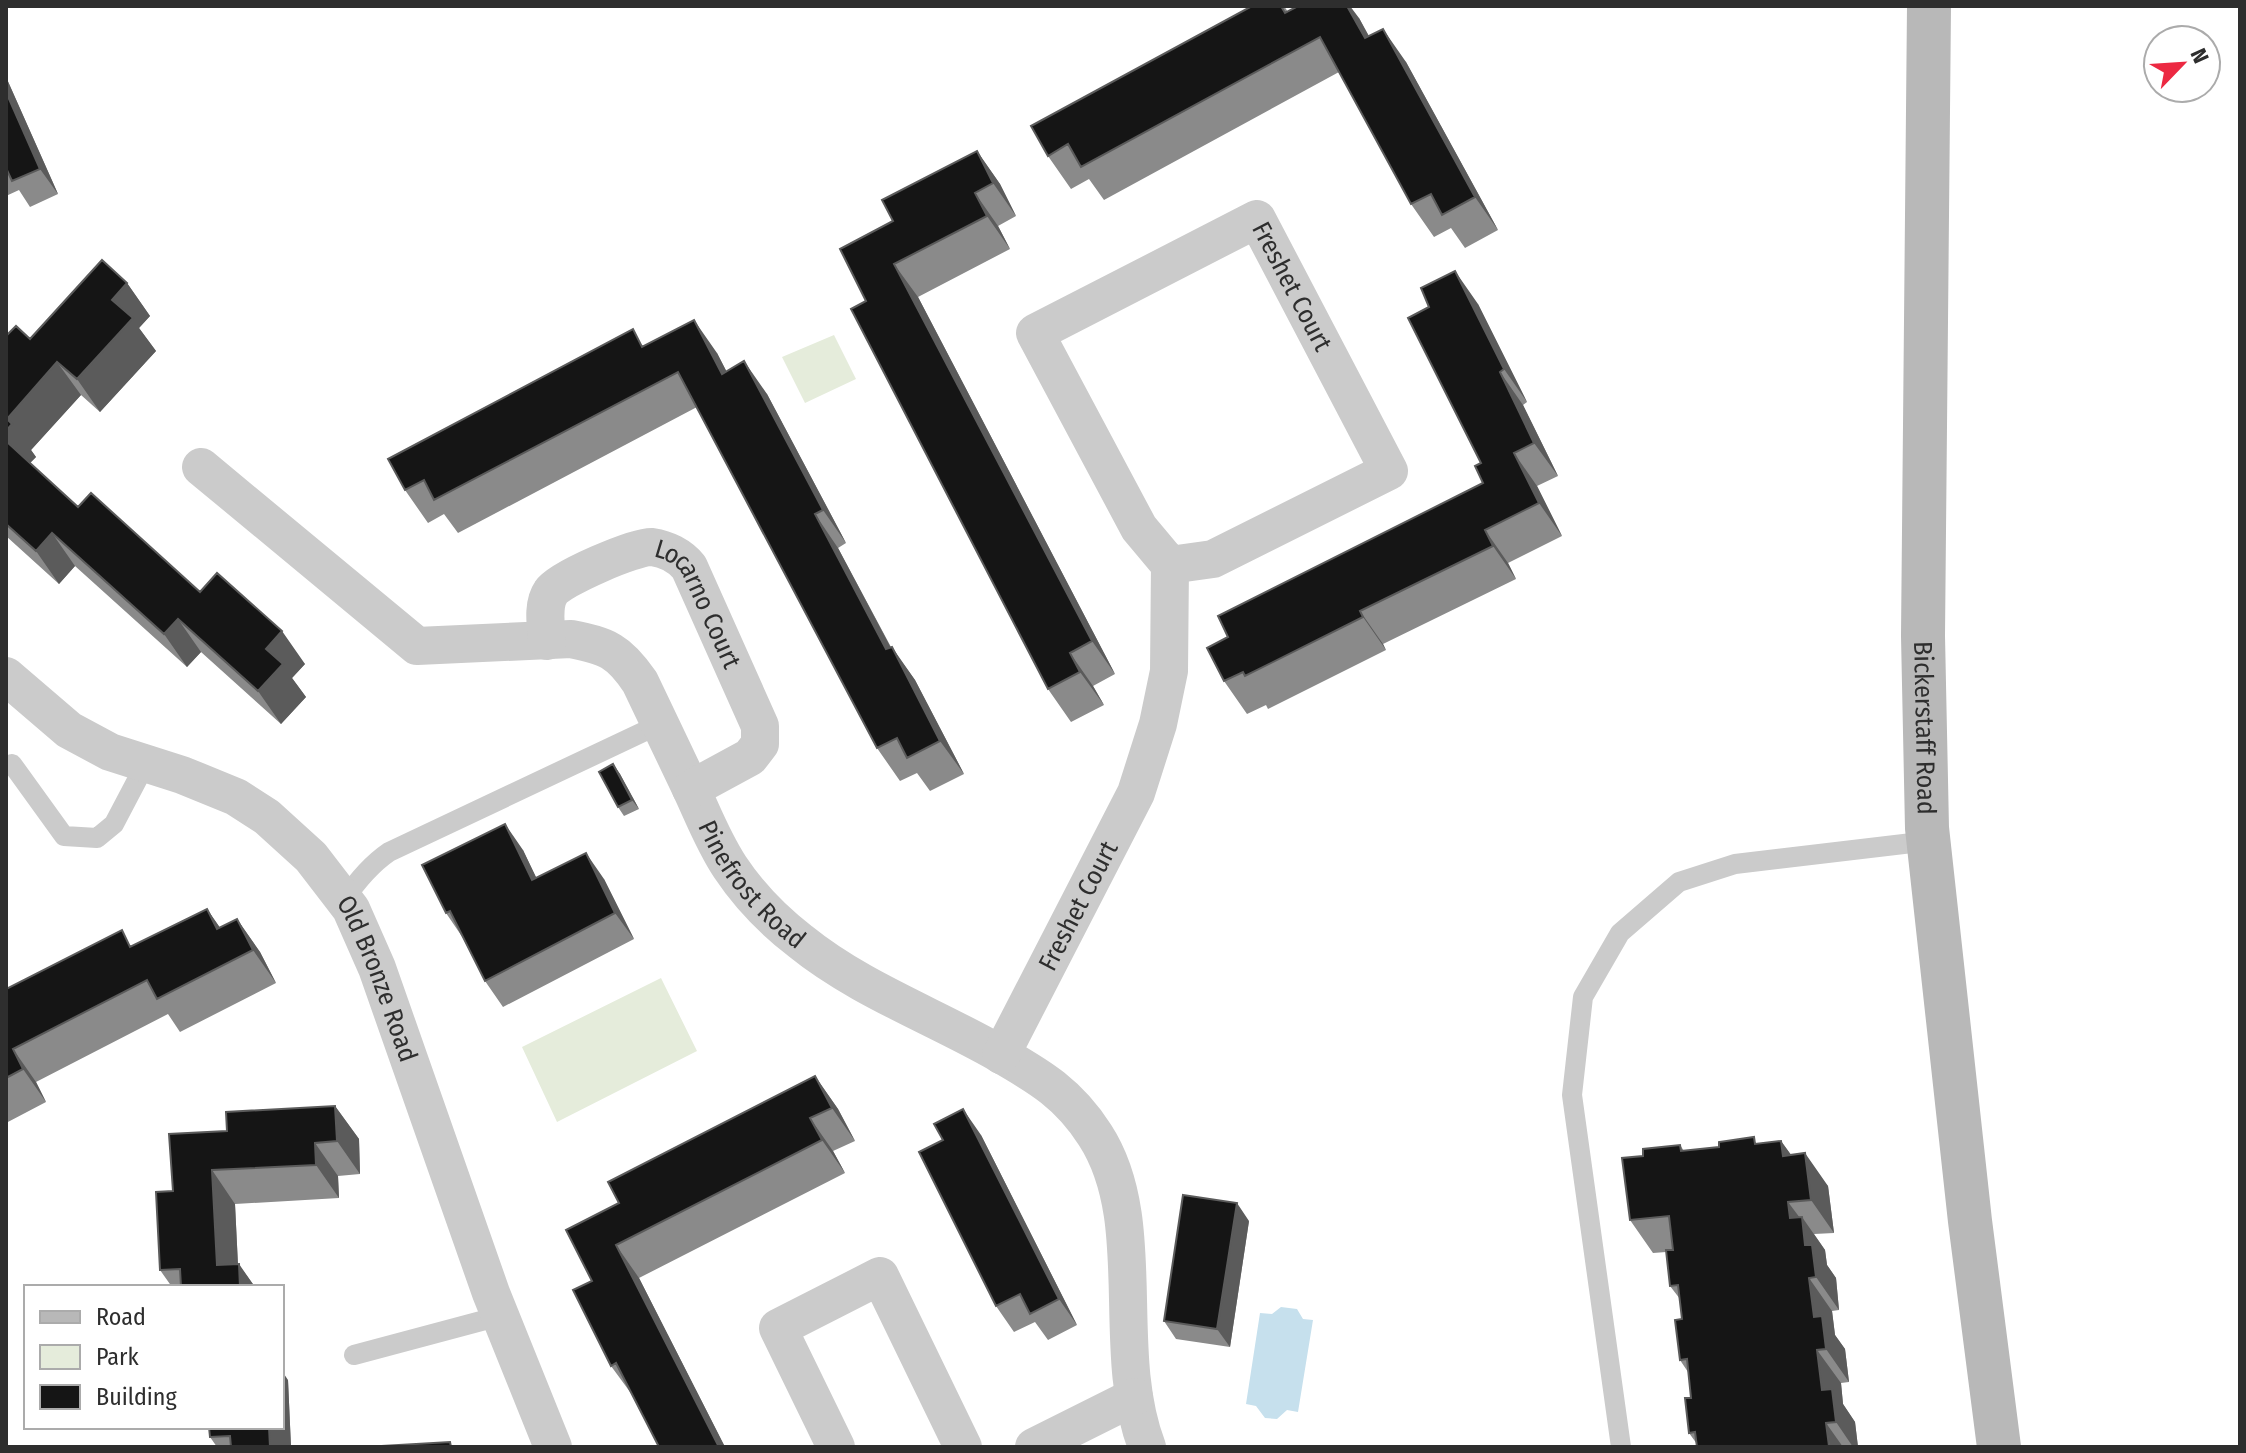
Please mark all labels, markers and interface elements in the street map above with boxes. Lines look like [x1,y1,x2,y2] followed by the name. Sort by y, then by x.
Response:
[2142,24,2222,104] north arrow
[2185,44,2215,67] text: N
[1246,216,1339,357] street label: Freshet Court
[651,533,748,674] street label: Locarno Court
[1908,641,1942,815] street label: Bickerstaff Road
[692,815,812,955] street label: Pinefrost Road
[1032,835,1124,976] street label: Freshet Court
[331,889,424,1066] street label: Old Bronze Road
[24,1285,284,1429] legend
[96,1303,146,1331] text: Road
[96,1343,139,1371] text: Park
[96,1383,178,1411] text: Building

